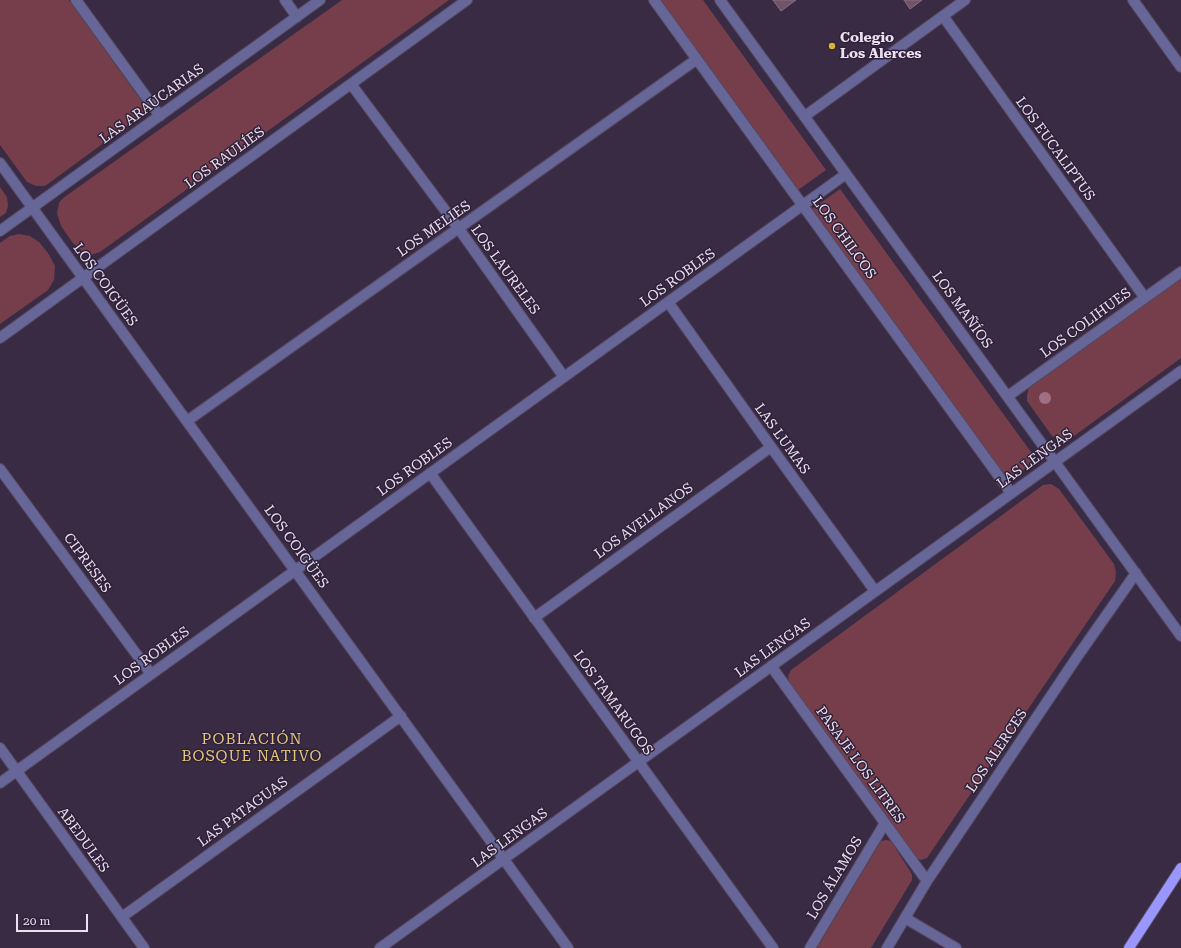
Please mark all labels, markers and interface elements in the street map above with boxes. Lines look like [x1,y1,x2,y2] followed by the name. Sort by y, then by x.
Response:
[840,30,922,62] place label: Colegio Los Alerces
[827,41,837,51] marker: Colegio Los Alerces
[97,61,207,147] street label: LAS ARAUCARIAS
[1012,94,1098,204] street label: LOS EUCALIPTUS
[182,124,268,192] street label: LOS RAULÍES
[809,194,879,282] street label: LOS CHILCOS
[394,197,474,261] street label: LOS MELIES
[467,222,543,318] street label: LOS LAURELES
[69,240,141,330] street label: LOS COIGÜES
[637,245,719,311] street label: LOS ROBLES
[928,268,996,352] street label: LOS MAÑÍOS
[1037,285,1135,361] street label: LOS COLIHUES
[751,401,813,477] street label: LAS LUMAS
[994,426,1076,492] street label: LAS LENGAS
[374,434,456,500] street label: LOS ROBLES
[591,480,697,562] street label: LOS AVELLANOS
[260,502,332,592] street label: LOS COIGÜES
[60,530,114,596] street label: CIPRESES
[732,615,814,681] street label: LAS LENGAS
[111,623,193,689] street label: LOS ROBLES
[569,647,657,759] street label: LOS TAMARUGOS
[812,703,908,827] street label: PASAJE LOS LITRES
[963,706,1031,796] street label: LOS ALERCES
[182,731,322,766] district label: POBLACIÓN BOSQUE NATIVO
[195,774,291,850] street label: LAS PATAGUAS
[54,804,112,876] street label: ABEDULES
[469,805,551,871] street label: LAS LENGAS
[804,834,866,922] street label: LOS ÁLAMOS
[18,906,90,932] scale bar
[23,914,50,928] text: 20 m

